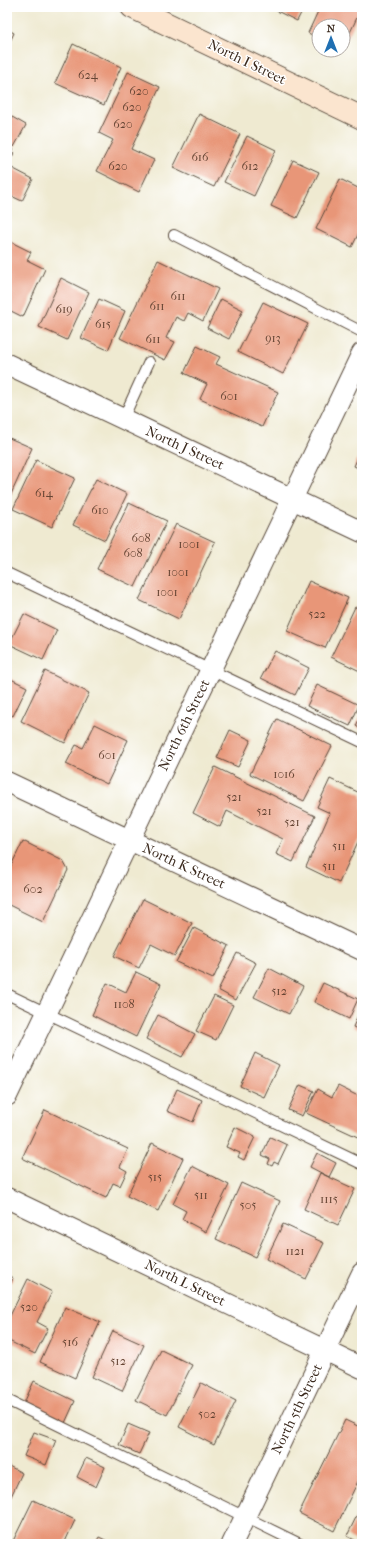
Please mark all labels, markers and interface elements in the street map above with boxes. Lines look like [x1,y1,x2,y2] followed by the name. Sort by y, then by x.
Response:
[311,18,351,58] north arrow
[327,22,336,35] text: N
[205,36,289,88] street label: North I Street
[78,68,99,82] house number: 624
[129,84,149,98] house number: 620
[122,100,142,114] house number: 620
[113,117,133,131] house number: 620
[191,150,209,164] house number: 616
[108,159,128,173] house number: 620
[242,159,258,173] house number: 612
[171,289,186,303] house number: 611
[150,299,165,313] house number: 611
[55,302,73,316] house number: 619
[95,317,111,331] house number: 615
[265,331,281,345] house number: 913
[146,332,161,346] house number: 611
[220,389,238,403] house number: 601
[143,422,227,474] street label: North J Street
[35,486,54,500] house number: 614
[91,503,109,517] house number: 610
[131,531,151,545] house number: 608
[178,537,200,551] house number: 1001
[123,546,143,560] house number: 608
[167,565,189,579] house number: 1001
[156,585,178,599] house number: 1001
[308,607,326,621] house number: 522
[155,676,213,774] street label: North 6th Street
[98,748,116,762] house number: 601
[273,767,295,781] house number: 1016
[226,790,242,804] house number: 521
[256,804,272,818] house number: 521
[284,815,300,829] house number: 521
[140,839,228,893] street label: North K Street
[332,839,346,853] house number: 511
[322,859,336,873] house number: 511
[23,882,43,896] house number: 602
[271,984,287,998] house number: 512
[113,997,135,1011] house number: 1108
[148,1170,162,1184] house number: 515
[194,1188,208,1202] house number: 511
[320,1192,338,1206] house number: 1115
[240,1198,256,1212] house number: 505
[285,1244,305,1258] house number: 1121
[142,1256,228,1310] street label: North L Street
[20,1300,38,1314] house number: 520
[62,1335,78,1349] house number: 516
[110,1354,126,1368] house number: 512
[268,1361,326,1457] street label: North 5th Street
[198,1407,216,1421] house number: 502

